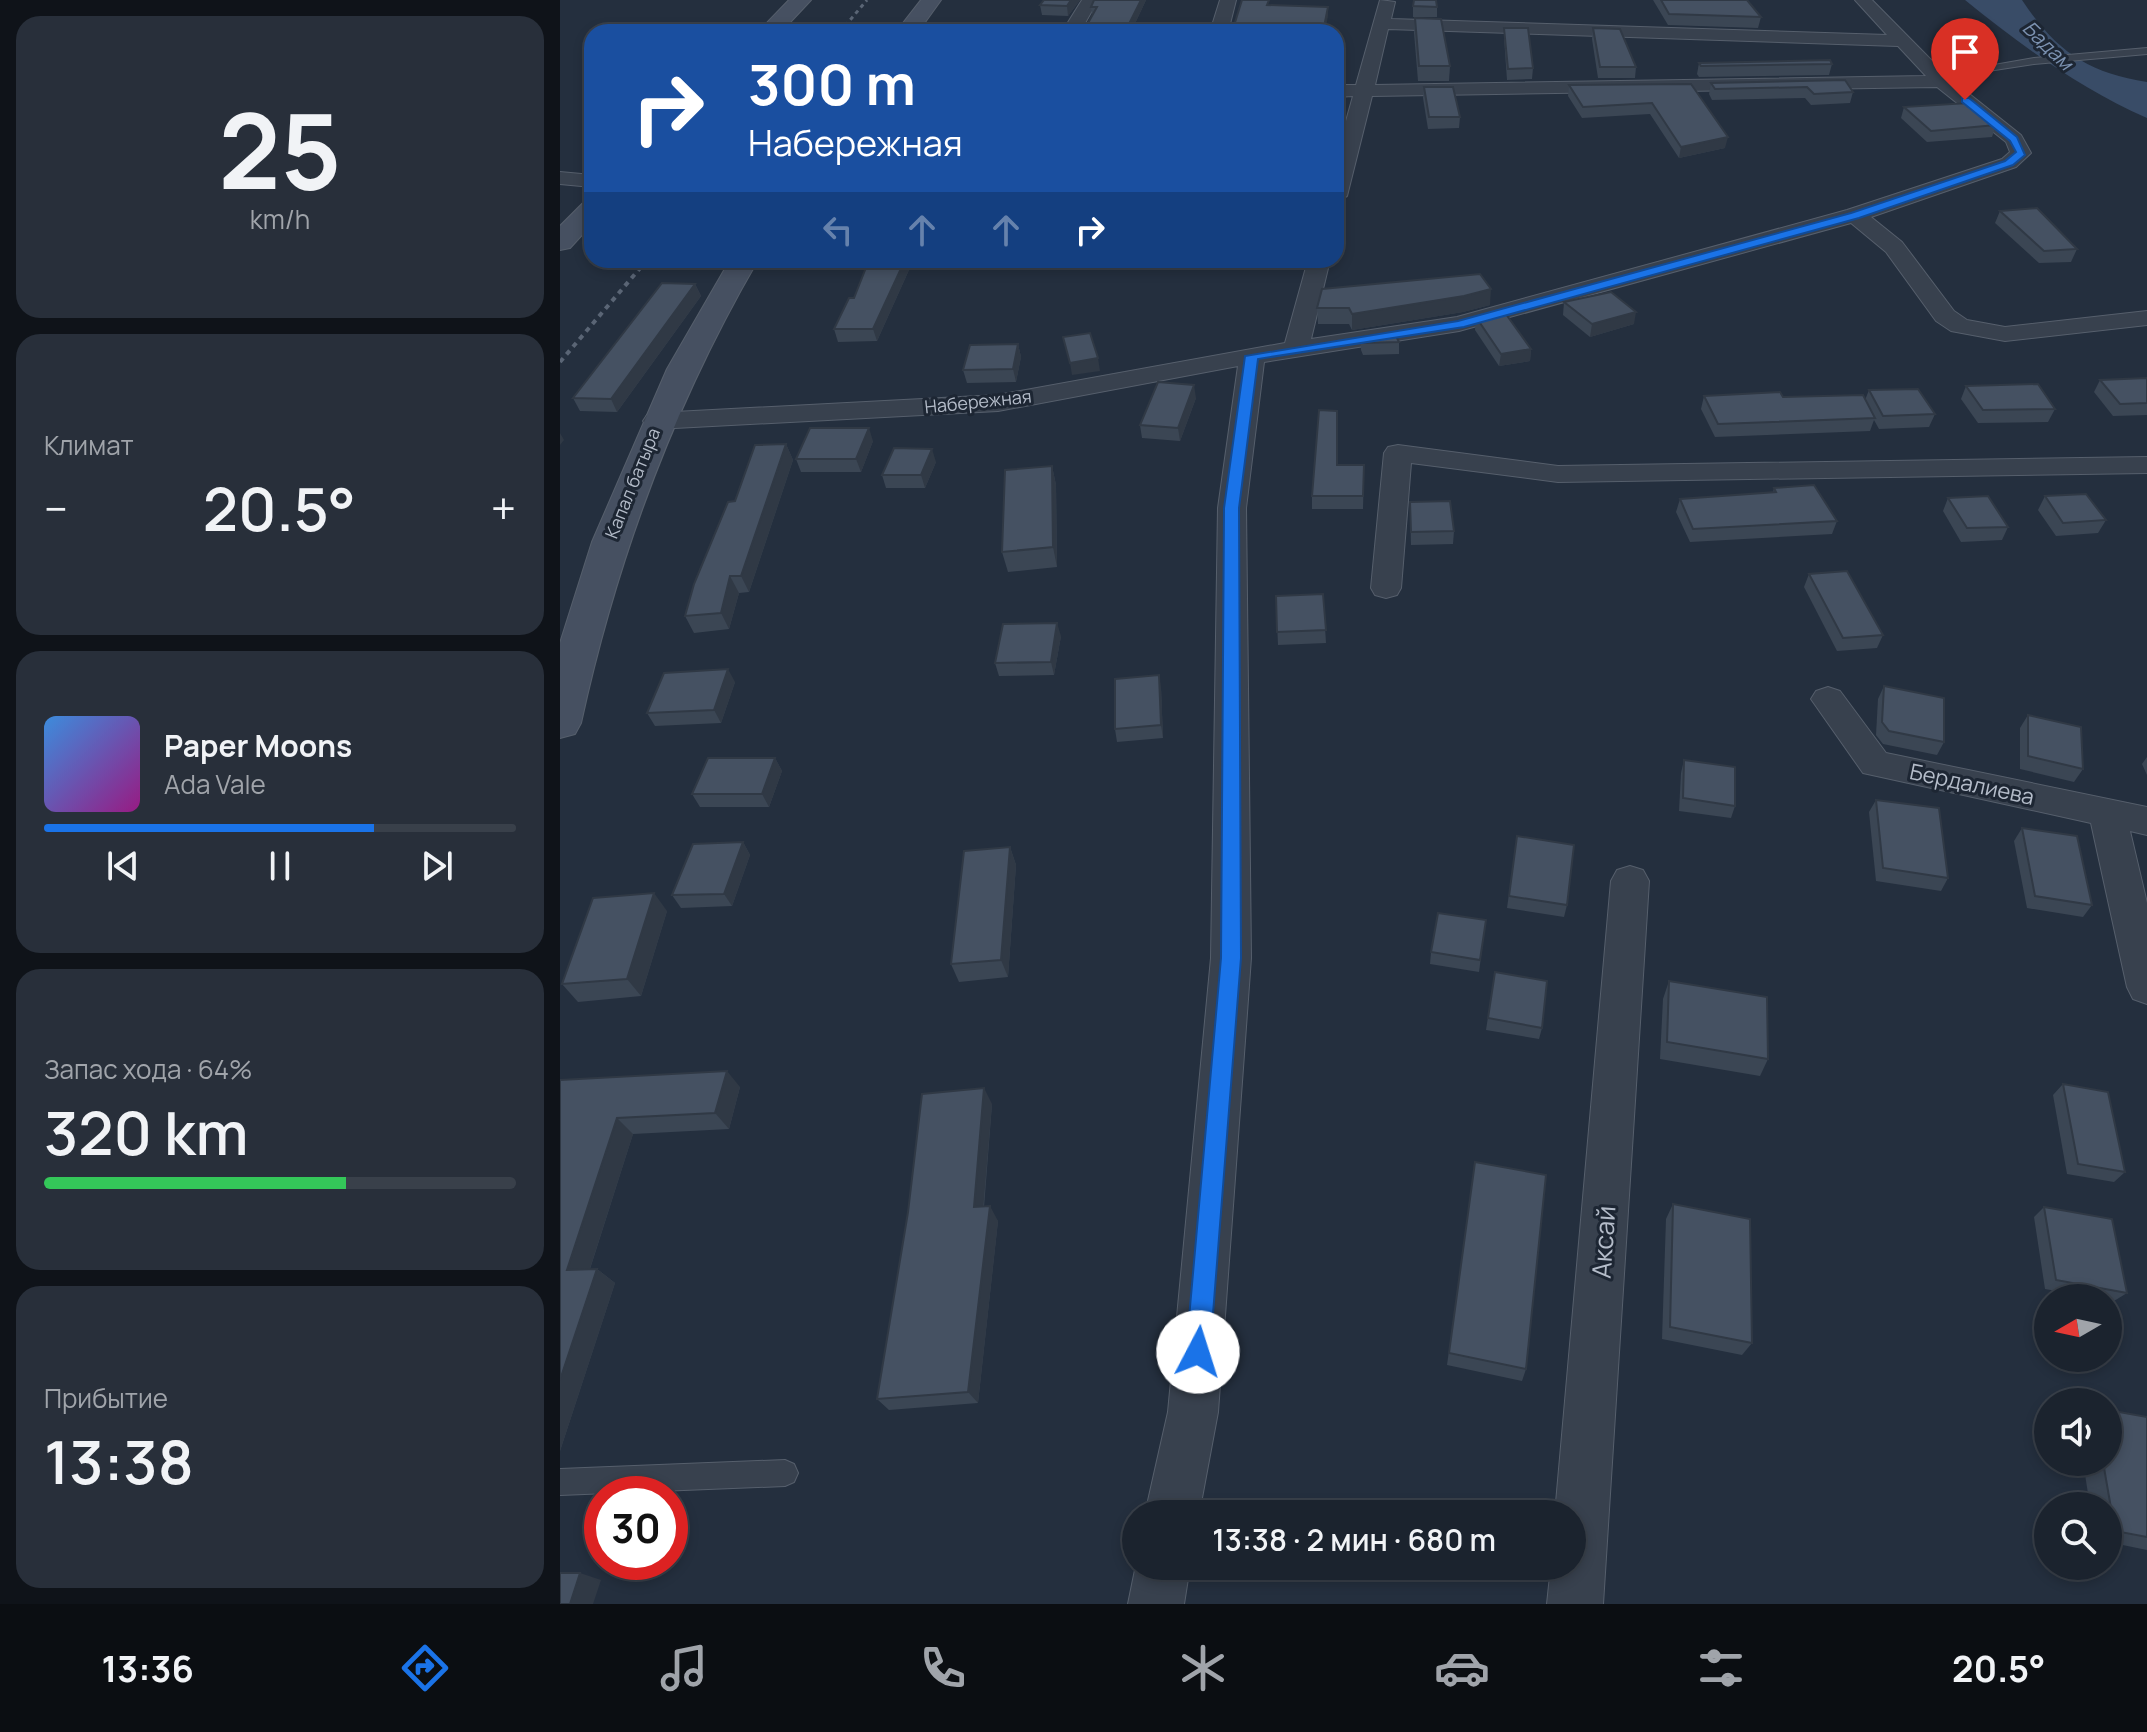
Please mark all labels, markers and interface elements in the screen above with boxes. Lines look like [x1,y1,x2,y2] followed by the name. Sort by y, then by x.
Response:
[2017,14,2081,77] water label: Бадам
[1931,18,1999,100] pin
[1943,30,1987,74] icon: arrive
[748,45,916,122] text: 300 m
[616,56,720,160] icon: right
[219,78,341,220] text: 25
[748,118,963,167] text: Набережная
[250,201,310,237] text: km/h
[816,208,860,252] icon: left
[900,208,944,252] icon: ahead
[984,208,1028,252] icon: ahead
[1068,208,1112,252] icon: right
[923,383,1033,419] street label: Набережная
[599,424,665,542] street label: Капал батыра
[44,427,134,463] text: Климат
[203,467,356,549] text: 20.5°
[44,478,68,538] text: −
[491,478,516,538] text: +
[164,725,352,766] text: Paper Moons
[1907,756,2037,812] street label: Бердалиева
[164,766,266,802] text: Ada Vale
[101,844,145,888] icon: previous
[258,844,302,888] icon: pause
[415,844,459,888] icon: next
[44,1051,253,1087] text: Запас хода · 64%
[44,1091,248,1173] text: 320 km
[1583,1205,1623,1279] street label: Аксай
[2034,1284,2122,1372] north arrow
[2034,1284,2122,1580] map controls
[1156,1310,1240,1394] position arrow
[44,1380,168,1416] text: Прибытие
[2034,1388,2122,1476] button: sound
[44,1420,194,1502] text: 13:38
[584,1476,688,1580] speed limit sign: 30
[2034,1492,2122,1580] button: search
[1212,1519,1496,1560] text: 13:38 · 2 мин · 680 m
[397,1640,453,1696] icon: directions
[656,1640,712,1696] icon: music
[915,1640,971,1696] icon: phone
[1175,1640,1231,1696] icon: climate
[1434,1640,1490,1696] icon: car
[1693,1640,1749,1696] icon: filters
[102,1644,194,1693] text: 13:36
[1952,1644,2045,1693] text: 20.5°

